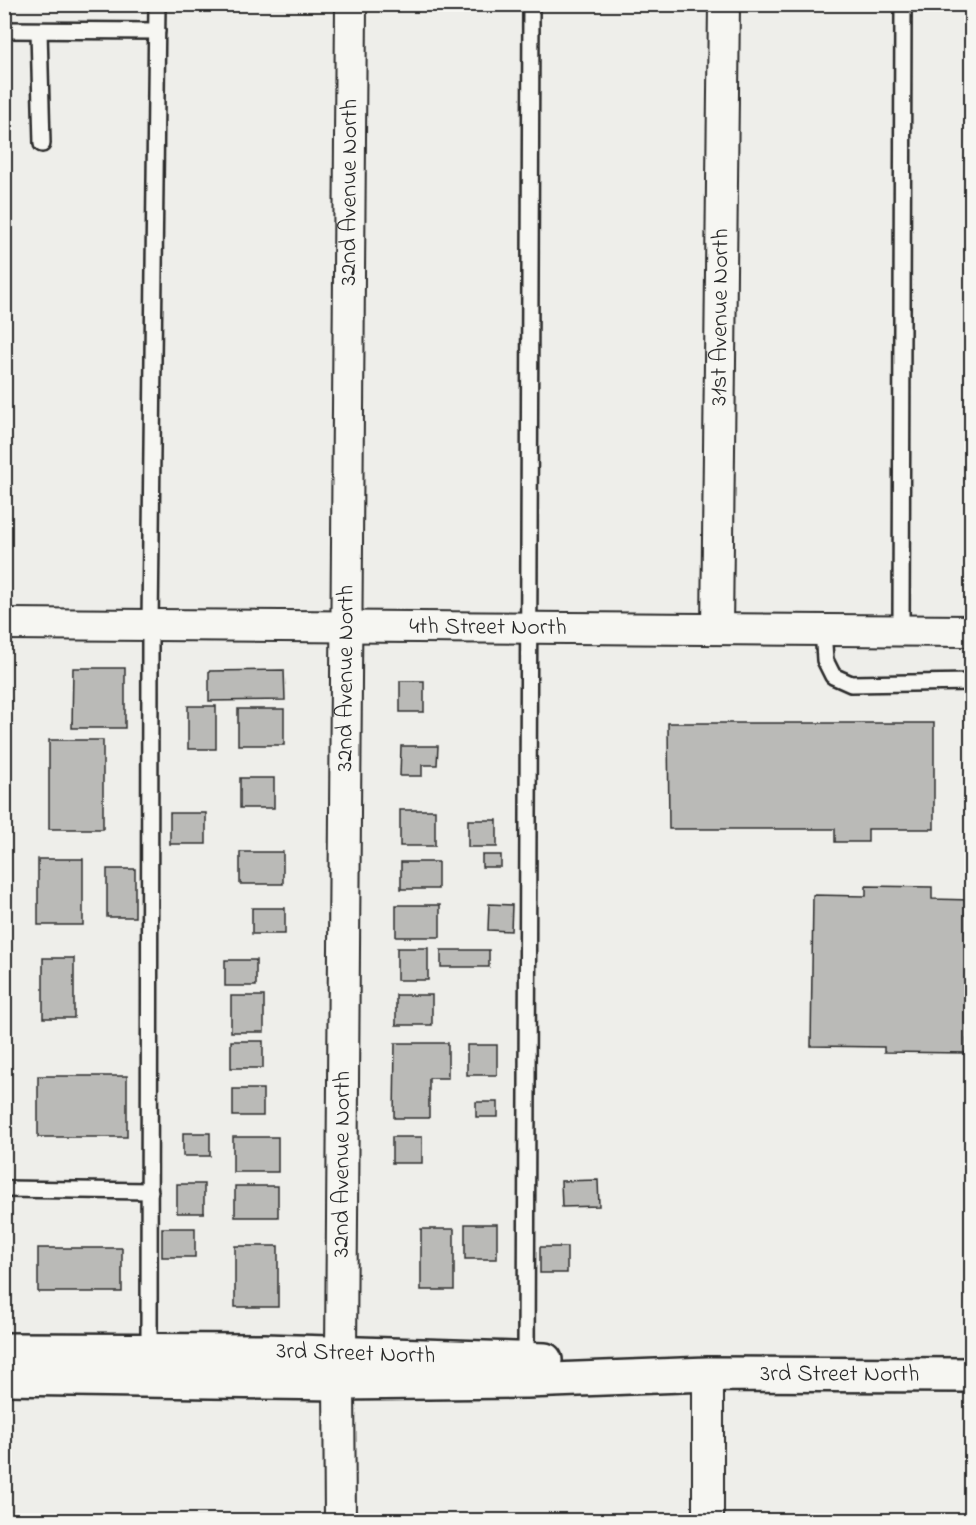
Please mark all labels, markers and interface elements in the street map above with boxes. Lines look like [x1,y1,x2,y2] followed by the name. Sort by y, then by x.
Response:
[331,99,368,285] street label: 32nd Avenue North
[702,228,739,406] street label: 31st Avenue North
[328,585,364,771] street label: 32nd Avenue North
[409,609,567,646] street label: 4th Street North
[324,1071,361,1257] street label: 32nd Avenue North
[276,1334,436,1374] street label: 3rd Street North
[760,1357,919,1392] street label: 3rd Street North

